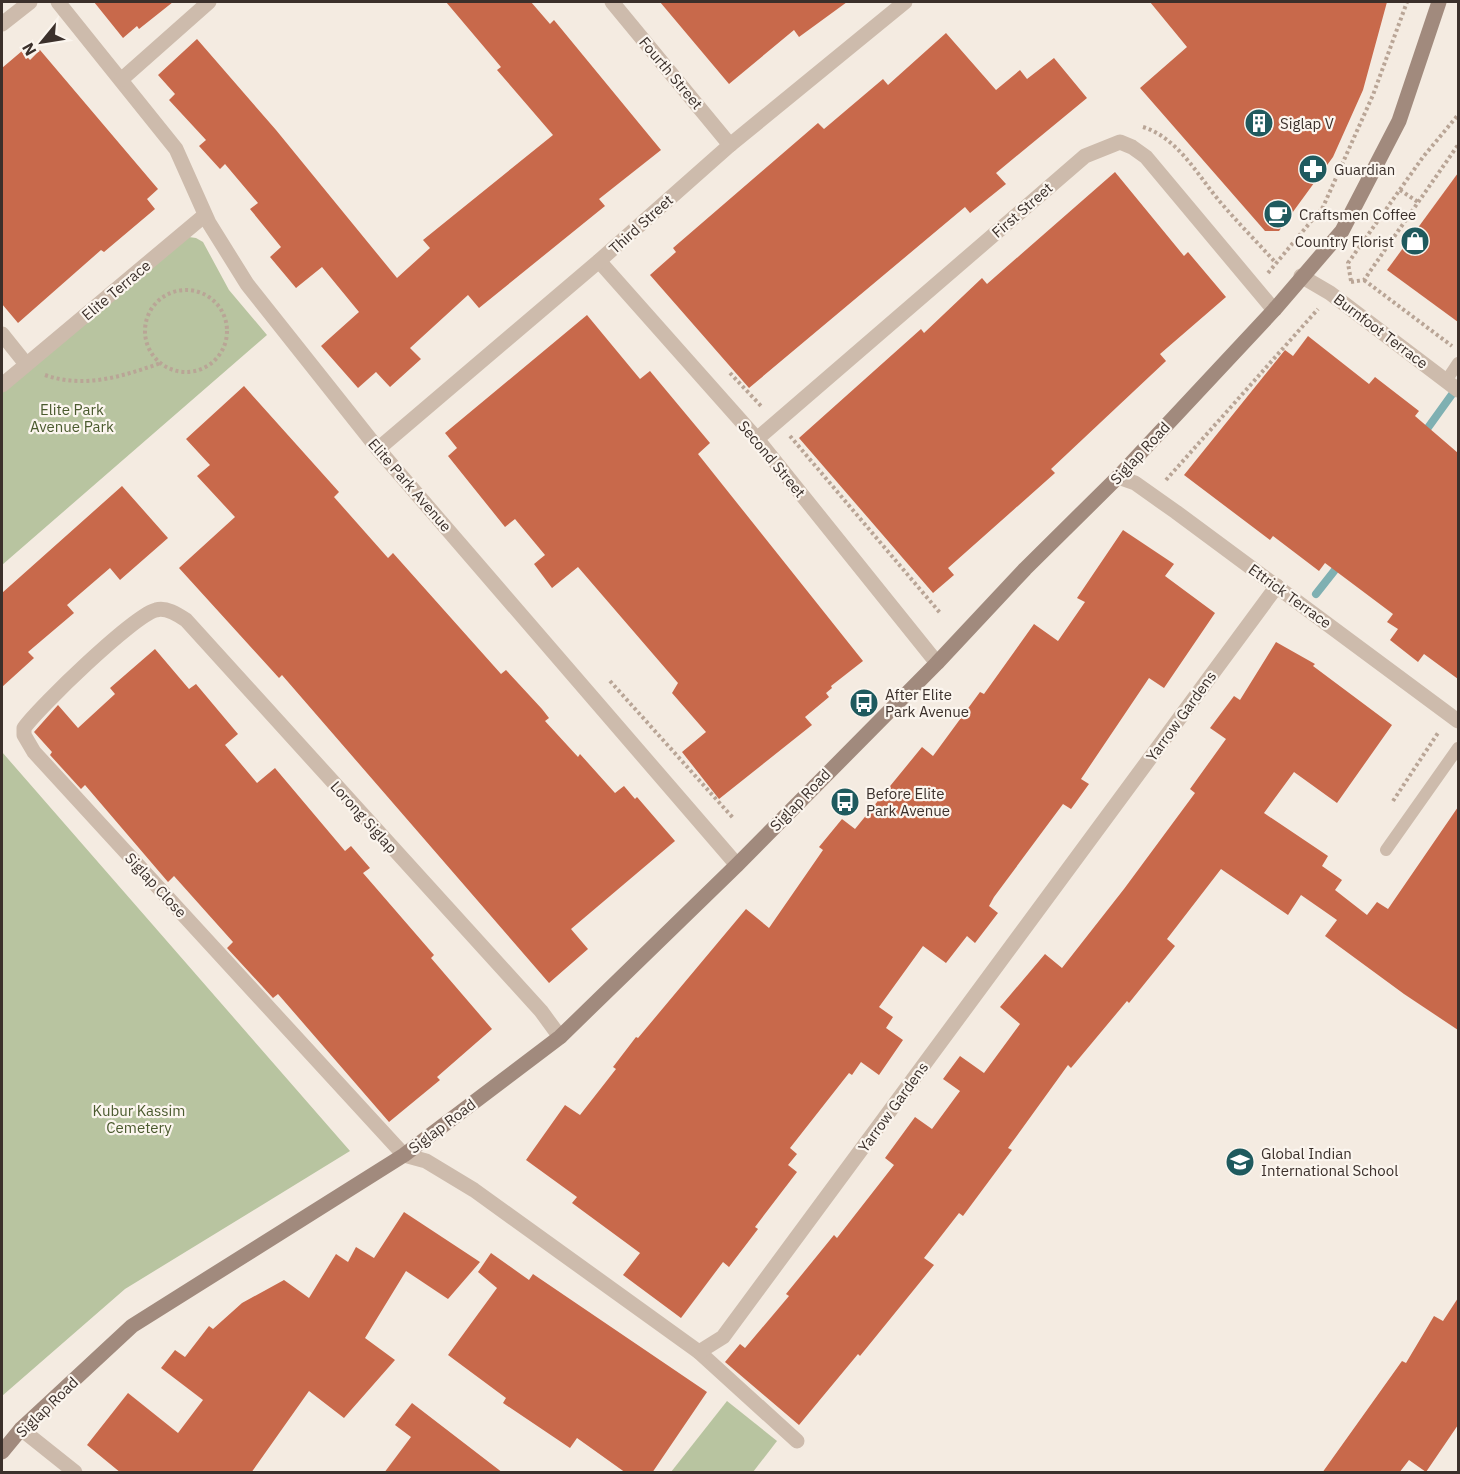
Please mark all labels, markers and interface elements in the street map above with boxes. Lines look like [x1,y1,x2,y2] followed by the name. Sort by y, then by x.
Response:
[12,12,72,72] north arrow
[635,33,707,113] street label: Fourth Street
[17,39,41,60] text: N
[1243,107,1275,139] building icon: Siglap V
[1280,114,1334,133] place label: Siglap V
[1297,153,1329,185] pharmacy icon: Guardian
[1334,160,1395,179] place label: Guardian
[988,178,1056,242] street label: First Street
[605,190,677,258] street label: Third Street
[1262,198,1294,230] cafe icon: Craftsmen Coffee
[1299,205,1416,224] place label: Craftsmen Coffee
[1399,225,1431,257] shop icon: Country Florist
[1295,232,1394,251] place label: Country Florist
[78,256,154,324] street label: Elite Terrace
[1330,289,1432,373] street label: Burnfoot Terrace
[30,400,114,436] park label: Elite Park Avenue Park
[734,417,810,501] street label: Second Street
[1106,418,1174,488] street label: Siglap Road
[364,434,456,536] street label: Elite Park Avenue
[1245,560,1335,632] street label: Ettrick Terrace
[1142,667,1220,765] street label: Yarrow Gardens
[885,685,969,721] place label: After Elite Park Avenue
[848,687,880,719] bus stop icon: After Elite Park Avenue
[766,765,834,835] street label: Siglap Road
[327,777,401,857] street label: Lorong Siglap
[866,784,950,820] place label: Before Elite Park Avenue
[829,786,861,818] bus stop icon: Before Elite Park Avenue
[121,849,191,921] street label: Siglap Close
[854,1058,932,1156] street label: Yarrow Gardens
[405,1095,479,1157] street label: Siglap Road
[93,1101,185,1137] park label: Kubur Kassim Cemetery
[1261,1144,1398,1180] place label: Global Indian International School
[1224,1146,1256,1178] school or university icon: Global Indian International School
[12,1373,82,1441] street label: Siglap Road

